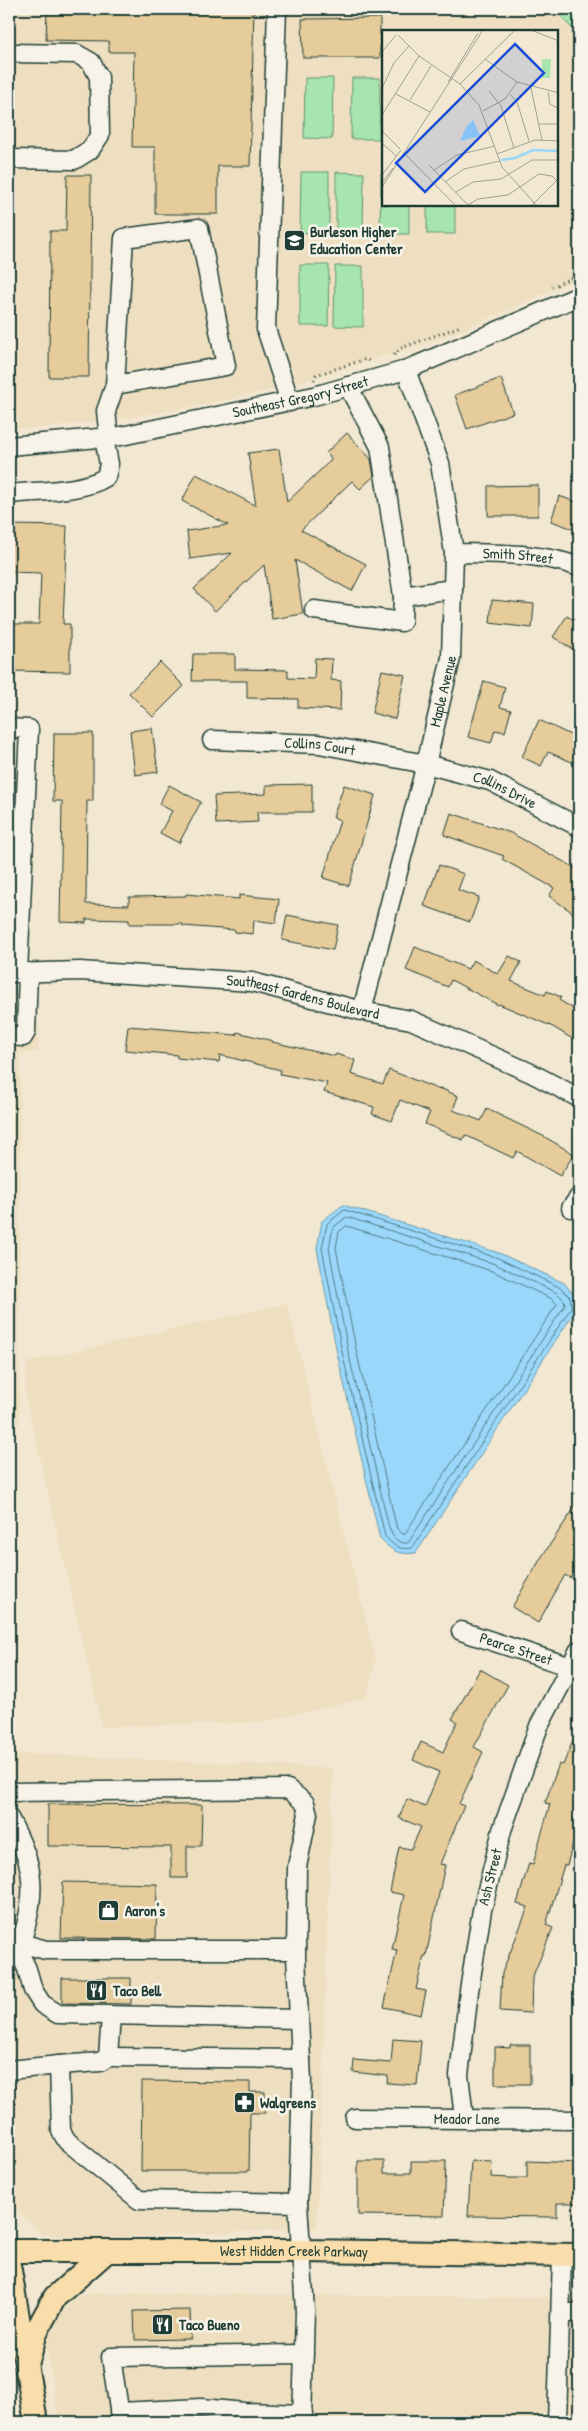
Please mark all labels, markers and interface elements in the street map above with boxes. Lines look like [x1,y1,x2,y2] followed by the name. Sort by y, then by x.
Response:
[382,30,558,206] inset map
[310,221,403,259] place label: Burleson Higher Education Center
[282,229,306,253] school or university icon: Burleson Higher Education Center
[230,370,371,423] street label: Southeast Gregory Street
[483,542,556,569] street label: Smith Street
[424,653,461,729] street label: Maple Avenue
[284,732,358,761] street label: Collins Court
[471,766,540,813] street label: Collins Drive
[226,969,381,1024] street label: Southeast Gardens Boulevard
[477,1627,556,1670] street label: Pearce Street
[473,1845,507,1907] street label: Ash Street
[97,1899,121,1923] shop icon: Aaron's
[125,1900,165,1921] place label: Aaron's
[85,1979,109,2003] restaurant icon: Taco Bell
[112,1980,162,2001] place label: Taco Bell
[232,2091,256,2115] pharmacy icon: Walgreens
[260,2092,316,2114] place label: Walgreens
[434,2108,500,2129] street label: Meador Lane
[220,2240,368,2262] street label: West Hidden Creek Parkway
[151,2313,175,2337] restaurant icon: Taco Bueno
[178,2314,240,2335] place label: Taco Bueno

